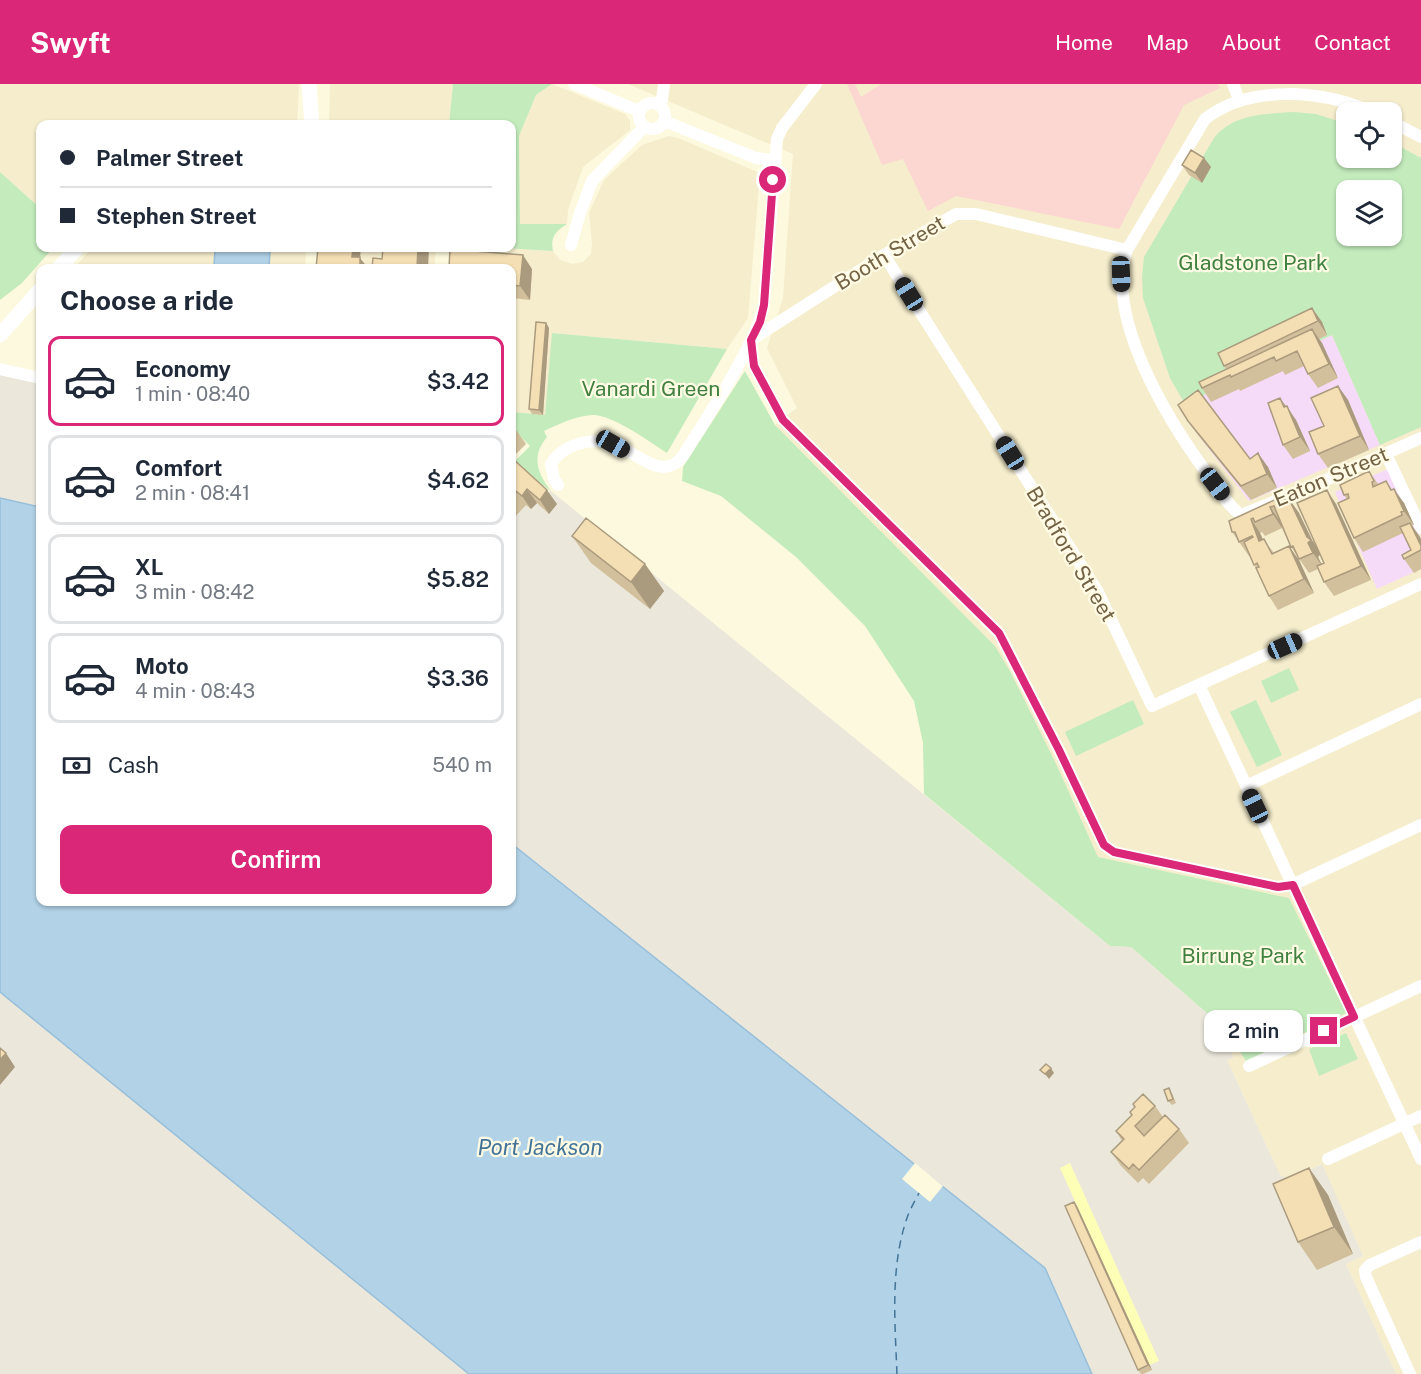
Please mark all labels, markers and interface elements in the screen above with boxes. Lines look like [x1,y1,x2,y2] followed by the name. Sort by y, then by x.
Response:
[30,26,111,59] text: Swyft
[1055,30,1113,55] text: Home
[1146,30,1189,55] text: Map
[1222,30,1281,55] text: About
[1314,30,1391,55] text: Contact
[1336,102,1402,246] map controls
[1336,102,1402,168] button: locate
[96,145,243,171] text: Palmer Street
[759,166,786,193] route start
[1336,180,1402,246] button: layers
[96,203,257,229] text: Stephen Street
[830,210,949,295] street label: Booth Street
[1178,250,1328,275] park label: Gladstone Park
[1111,256,1131,292] car
[892,274,926,314] car
[60,284,234,316] text: Choose a ride
[63,354,117,408] icon: car
[135,356,231,382] text: Economy
[427,368,489,394] text: $3.42
[582,376,720,401] park label: Vanardi Green
[135,382,250,406] text: 1 min · 08:40
[593,427,633,461] car
[993,433,1027,473] car
[1270,441,1392,512] street label: Eaton Street
[63,453,117,507] icon: car
[135,455,222,481] text: Comfort
[1197,464,1233,504] car
[427,467,489,493] text: $4.62
[135,481,250,505] text: 2 min · 08:41
[1021,482,1122,626] street label: Bradford Street
[63,552,117,606] icon: car
[135,554,163,580] text: XL
[426,566,489,592] text: $5.82
[135,580,255,604] text: 3 min · 08:42
[1265,630,1305,662] car
[63,651,117,705] icon: car
[135,653,189,679] text: Moto
[426,665,489,691] text: $3.36
[135,679,255,703] text: 4 min · 08:43
[60,749,93,782] icon: cash
[108,752,159,778] text: Cash
[432,753,492,777] text: 540 m
[1239,786,1271,826] car
[60,825,492,894] button: Confirm
[1181,943,1305,968] park label: Birrung Park
[1204,1010,1303,1052] callout: 2 min
[1310,1017,1337,1044] route end
[1228,1019,1279,1043] text: 2 min
[478,1134,602,1160] water label: Port Jackson

